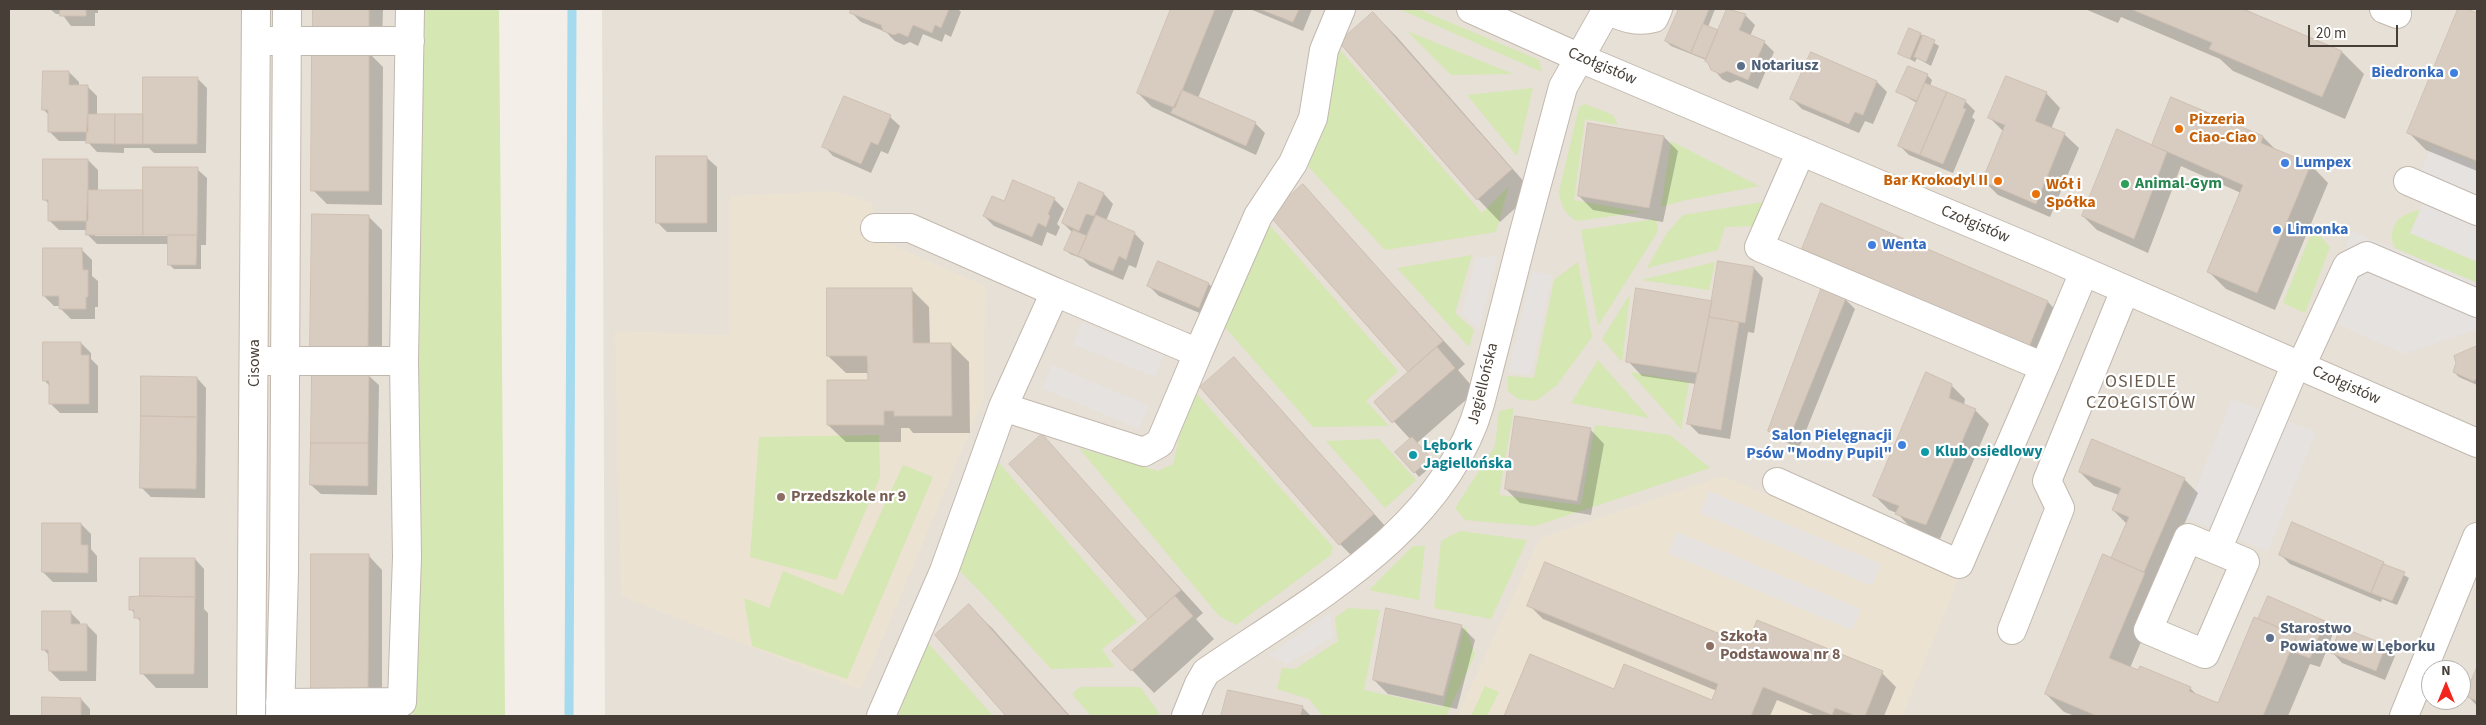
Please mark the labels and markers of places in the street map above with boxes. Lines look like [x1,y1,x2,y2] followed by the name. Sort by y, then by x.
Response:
[1751,56,1819,76] place label: Notariusz
[1735,60,1747,72] marker: Notariusz
[2371,63,2444,83] place label: Biedronka
[2448,67,2460,79] marker: Biedronka
[2189,110,2256,148] place label: Pizzeria Ciao-Ciao
[2173,123,2185,135] marker: Pizzeria Ciao-Ciao
[2295,153,2351,173] place label: Lumpex
[2279,157,2291,169] marker: Lumpex
[1883,171,1988,191] place label: Bar Krokodyl II
[2135,174,2222,194] place label: Animal-Gym
[1992,175,2004,187] marker: Bar Krokodyl II
[2046,175,2096,213] place label: Wół i Spółka
[2119,178,2131,190] marker: Animal-Gym
[2030,188,2042,200] marker: Wół i Spółka
[2287,220,2348,240] place label: Limonka
[2271,224,2283,236] marker: Limonka
[1882,235,1927,255] place label: Wenta
[1866,239,1878,251] marker: Wenta
[1746,426,1892,464] place label: Salon Pielęgnacji Psów "Modny Pupil"
[1423,436,1512,474] place label: Lębork Jagiellońska
[1896,439,1908,451] marker: Salon Pielęgnacji Psów "Modny Pupil"
[1935,442,2043,462] place label: Klub osiedlowy
[1919,446,1931,458] marker: Klub osiedlowy
[1407,449,1419,461] marker: Lębork Jagiellońska
[791,487,906,507] place label: Przedszkole nr 9
[775,491,787,503] marker: Przedszkole nr 9
[2280,619,2435,657] place label: Starostwo Powiatowe w Lęborku
[1720,627,1840,665] place label: Szkoła Podstawowa nr 8
[2264,632,2276,644] marker: Starostwo Powiatowe w Lęborku
[1704,640,1716,652] marker: Szkoła Podstawowa nr 8

